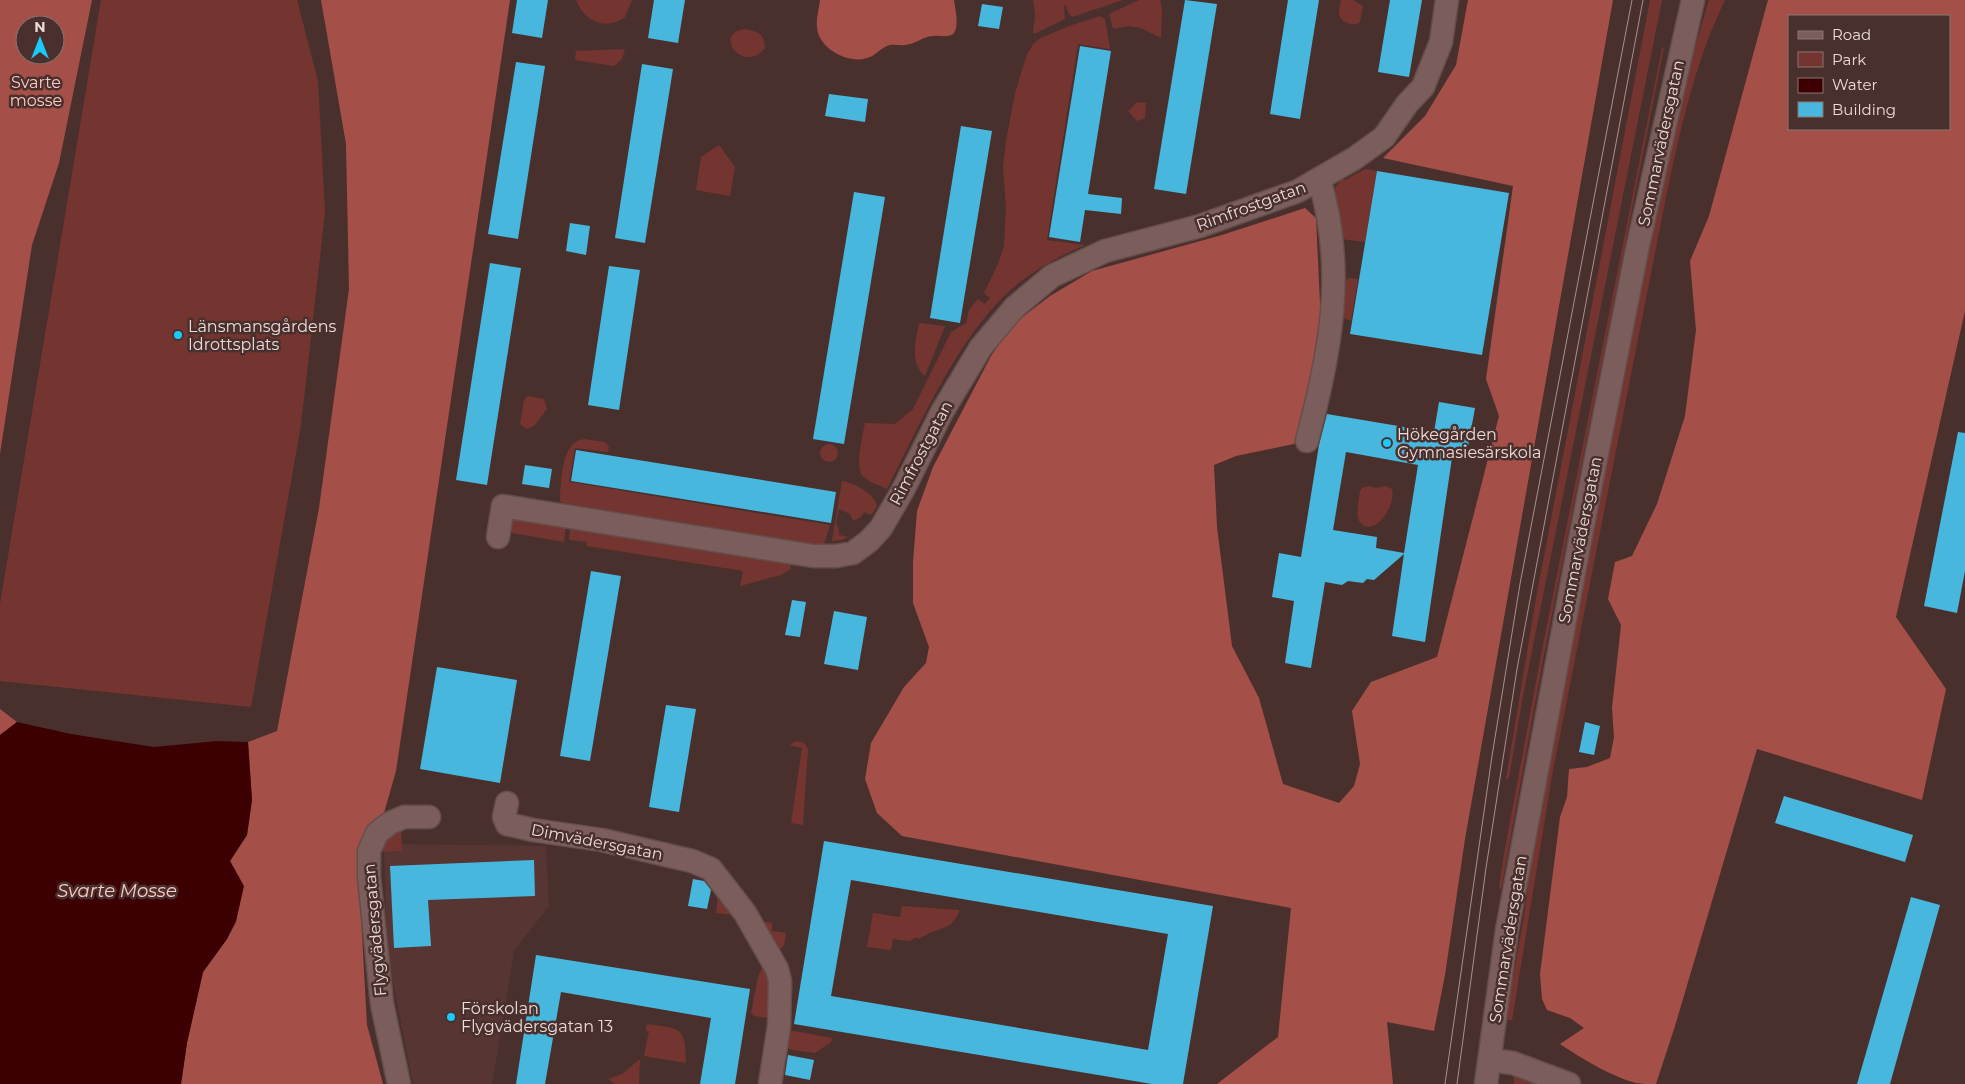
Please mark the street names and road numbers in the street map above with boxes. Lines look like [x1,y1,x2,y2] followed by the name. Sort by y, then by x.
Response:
[1634,58,1688,228] street label: Sommarvädersgatan
[1194,177,1308,235] street label: Rimfrostgatan
[886,398,956,508] street label: Rimfrostgatan
[1555,455,1605,625] street label: Sommarvädersgatan
[530,820,664,864] street label: Dimvädersgatan
[1485,854,1531,1024] street label: Sommarvädersgatan
[360,863,390,997] street label: Flygvädersgatan

